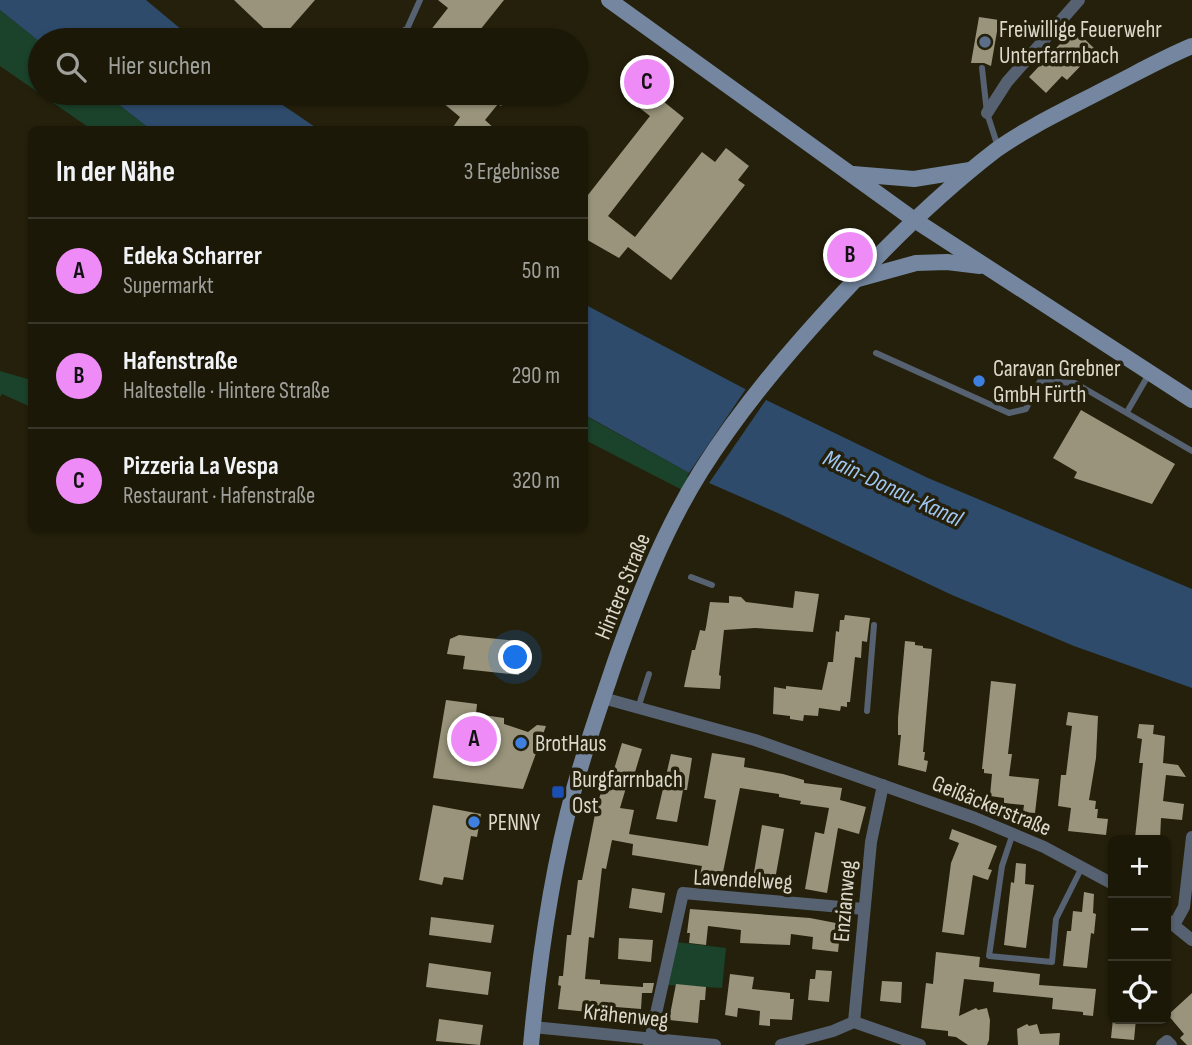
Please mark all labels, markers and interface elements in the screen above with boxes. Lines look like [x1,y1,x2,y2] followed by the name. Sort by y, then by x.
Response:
[999,16,1162,70] place label: Freiwillige Feuerwehr Unterfarrnbach
[28,28,588,105] search box
[977,34,993,50] marker: Freiwillige Feuerwehr Unterfarrnbach
[52,48,90,86] icon: search
[108,51,211,82] text: Hier suchen
[624,56,670,108] pin: C
[56,154,175,190] text: In der Nähe
[464,158,560,186] text: 3 Ergebnisse
[827,229,873,281] pin: B
[123,241,262,272] text: Edeka Scharrer
[74,257,84,285] text: A
[522,257,560,285] text: 50 m
[123,272,214,300] text: Supermarkt
[123,346,238,377] text: Hafenstraße
[993,355,1121,409] place label: Caravan Grebner GmbH Fürth
[74,362,84,390] text: B
[512,362,560,390] text: 290 m
[971,373,987,389] marker: Caravan Grebner GmbH Fürth
[123,377,330,405] text: Haltestelle · Hintere Straße
[819,444,968,534] water label: Main-Donau-Kanal
[123,451,279,482] text: Pizzeria La Vespa
[73,467,85,495] text: C
[512,467,560,495] text: 320 m
[123,482,315,510] text: Restaurant · Hafenstraße
[589,529,657,644] street label: Hintere Straße
[498,640,532,674] your location
[451,713,497,765] pin: A
[535,730,606,758] place label: BrotHaus
[513,735,529,751] marker: BrotHaus
[572,766,683,820] place label: Burgfarrnbach Ost
[928,769,1055,842] street label: Geißäckerstraße
[550,784,566,800] marker: Burgfarrnbach Ost
[488,809,541,837] place label: PENNY
[466,814,482,830] marker: PENNY
[1108,835,1171,1024] map controls
[1108,835,1171,898] button: +
[827,859,863,943] street label: Enzianweg
[693,863,793,897] street label: Lavendelweg
[1108,898,1171,961] button: −
[1108,961,1171,1024] button: locate
[582,998,670,1034] street label: Krähenweg

